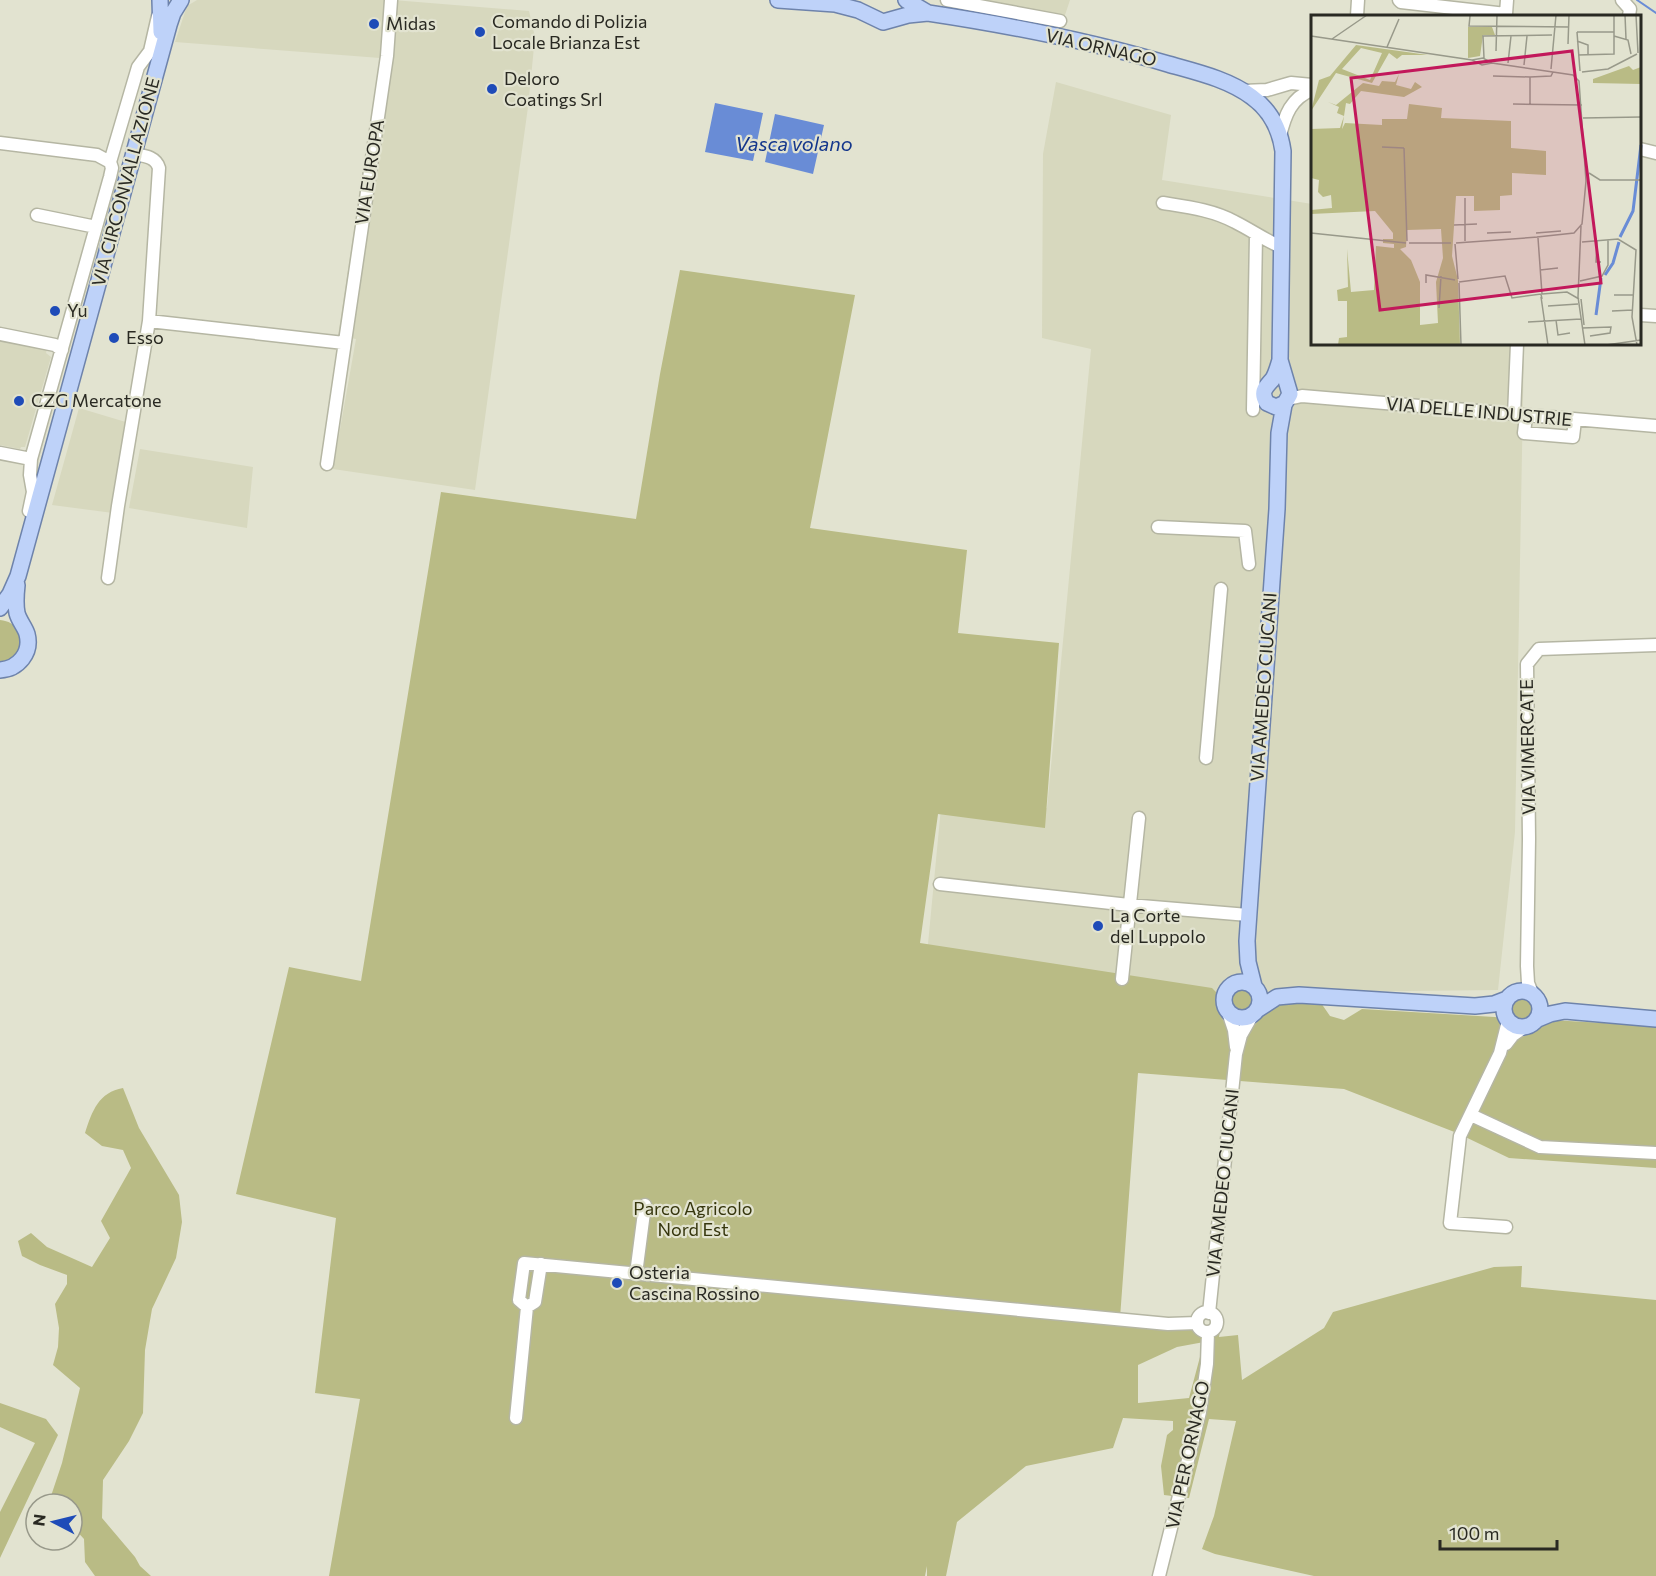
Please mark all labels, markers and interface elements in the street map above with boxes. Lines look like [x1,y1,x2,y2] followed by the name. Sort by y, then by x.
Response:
[492,10,648,53] place label: Comando di Polizia Locale Brianza Est
[386,12,436,34] place label: Midas
[1311,15,1641,345] inset map
[367,17,381,31] marker: Midas
[1044,24,1159,70] street label: VIA ORNAGO
[473,25,487,39] marker: Comando di Polizia Locale Brianza Est
[504,67,603,110] place label: Deloro Coatings Srl
[87,75,164,289] street label: VIA CIRCONVALLAZIONE
[485,82,499,96] marker: Deloro Coatings Srl
[350,118,388,226] street label: VIA EUROPA
[735,131,853,155] water label: Vasca volano
[67,299,88,321] place label: Yu
[48,304,62,318] marker: Yu
[126,326,164,348] place label: Esso
[107,331,121,345] marker: Esso
[31,389,162,411] place label: CZG Mercatone
[1385,392,1573,430] street label: VIA DELLE INDUSTRIE
[12,394,26,408] marker: CZG Mercatone
[1245,592,1281,782] street label: VIA AMEDEO CIUCANI
[1515,679,1539,815] street label: VIA VIMERCATE
[1110,904,1206,947] place label: La Corte del Luppolo
[1091,919,1105,933] marker: La Corte del Luppolo
[1201,1087,1243,1278] street label: VIA AMEDEO CIUCANI
[633,1197,753,1240] park label: Parco Agricolo Nord Est
[629,1261,760,1304] place label: Osteria Cascina Rossino
[610,1276,624,1290] marker: Osteria Cascina Rossino
[1161,1379,1213,1531] street label: VIA PER ORNAGO
[24,1492,84,1552] north arrow
[28,1513,49,1527] text: N
[1440,1513,1557,1551] scale bar
[1449,1522,1499,1544] text: 100 m

